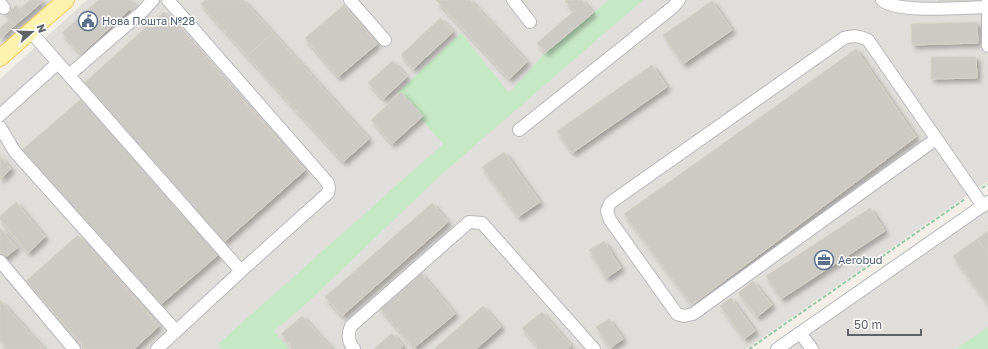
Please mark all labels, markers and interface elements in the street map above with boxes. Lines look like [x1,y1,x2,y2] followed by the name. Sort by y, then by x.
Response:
[77,10,99,32] public building icon: Нова Пошта №28
[12,12,52,52] north arrow
[102,14,195,27] place label: Нова Пошта №28
[34,22,49,35] text: N
[813,249,835,271] office icon: Aerobud
[838,253,883,266] place label: Aerobud
[848,311,921,337] scale bar
[854,317,882,332] text: 50 m

